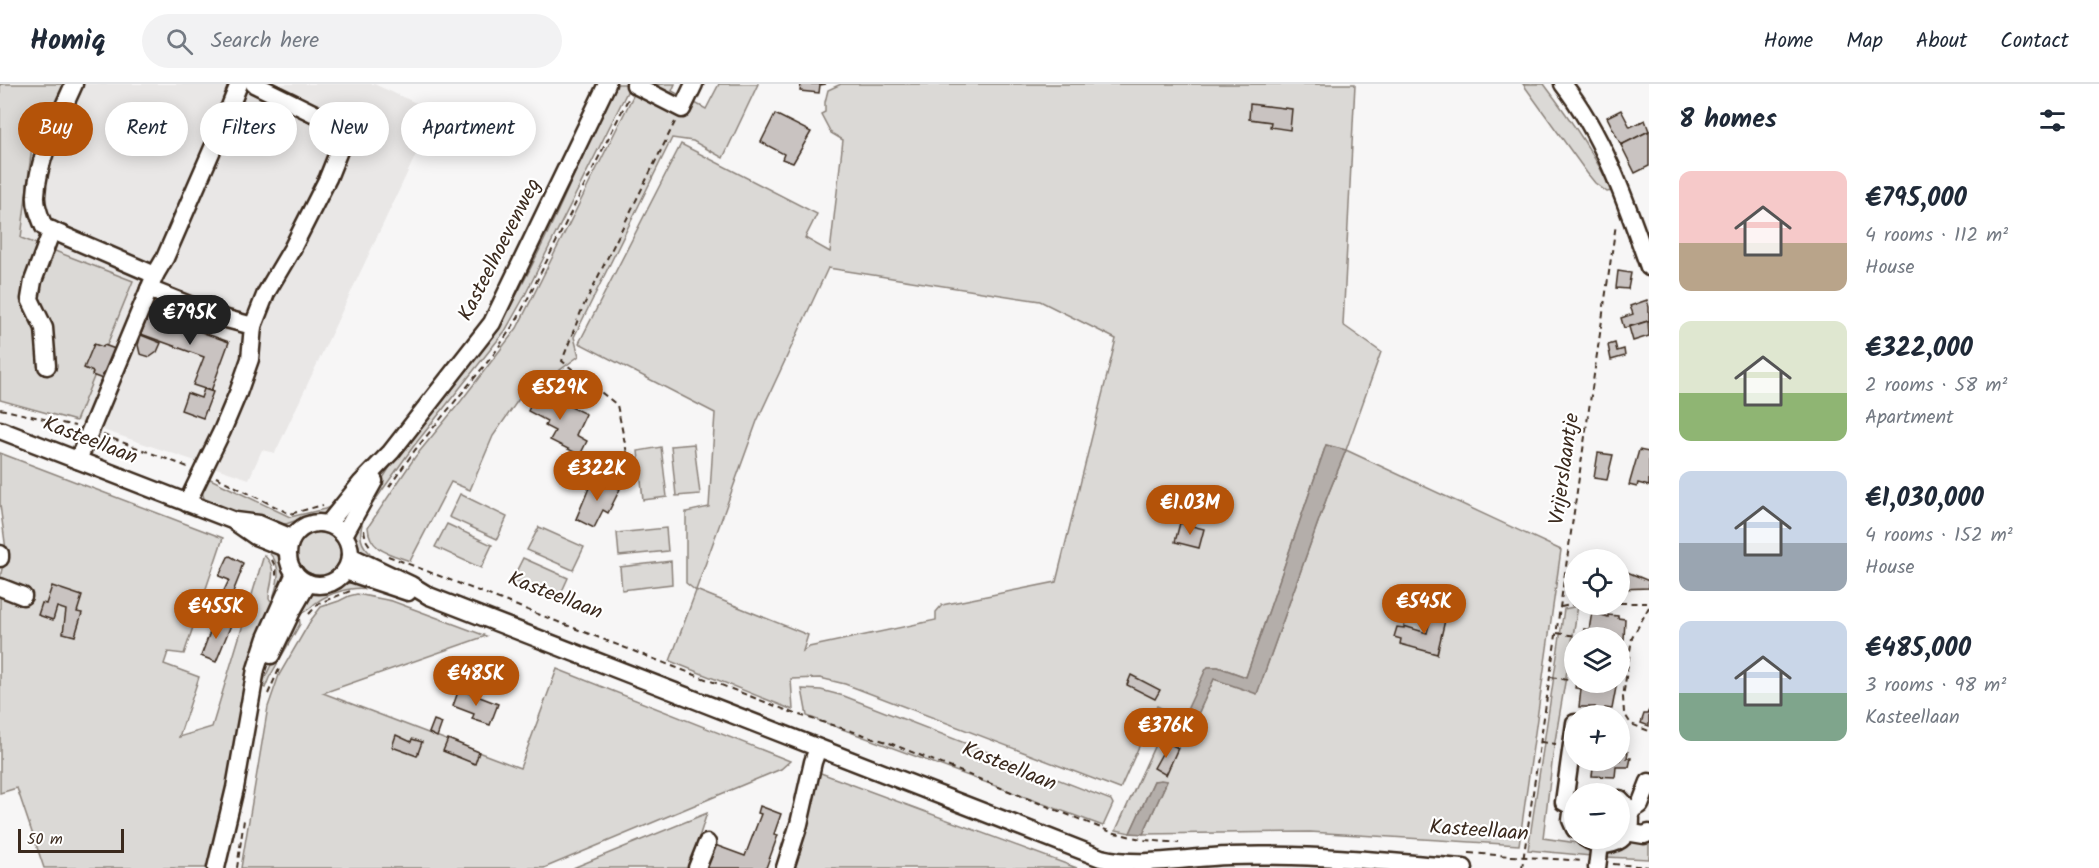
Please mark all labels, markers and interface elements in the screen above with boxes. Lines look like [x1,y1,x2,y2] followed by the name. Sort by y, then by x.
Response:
[142,14,562,68] search box
[30,19,106,64] text: Homiq
[211,24,319,59] text: Search here
[163,25,196,58] icon: search
[1764,25,1813,58] text: Home
[1846,25,1883,58] text: Map
[1916,25,1967,58] text: About
[2000,25,2069,58] text: Contact
[1679,99,1777,141] text: 8 homes
[18,102,93,156] chip: Buy
[105,102,188,156] chip: Rent
[200,102,297,156] chip: Filters
[309,102,389,156] chip: New
[401,102,536,156] chip: Apartment
[2036,104,2069,137] icon: filters
[450,173,550,327] street label: Kasteelhoevenweg
[1865,178,1967,220] text: €795,000
[1727,195,1799,267] icon: home
[1865,220,2008,252] text: 4 rooms · 112 m²
[1865,252,1915,284] text: House
[148,295,232,346] pin: €795K
[163,298,217,330] text: €795K
[1865,328,1973,370] text: €322,000
[1727,345,1799,417] icon: home
[518,370,602,421] pin: €529K
[1865,370,2007,402] text: 2 rooms · 58 m²
[532,373,588,405] text: €529K
[1865,402,1954,434] text: Apartment
[38,408,142,474] street label: Kasteellaan
[1541,410,1589,527] street label: Vrijerslaantje
[555,451,639,502] pin: €322K
[568,454,626,486] text: €322K
[1865,478,1984,520] text: €1,030,000
[1141,485,1239,536] pin: €1.03M
[1160,488,1220,520] text: €1.03M
[1727,495,1799,567] icon: home
[1865,520,2013,552] text: 4 rooms · 152 m²
[1564,549,1630,849] map controls
[1564,549,1630,615] button: locate
[1865,552,1915,584] text: House
[503,563,607,629] street label: Kasteellaan
[1382,584,1466,635] pin: €545K
[1396,587,1452,619] text: €545K
[174,589,258,640] pin: €455K
[188,592,244,624] text: €455K
[1564,627,1630,693] button: layers
[1865,628,1971,670] text: €485,000
[1727,645,1799,717] icon: home
[434,656,518,707] pin: €485K
[447,659,505,691] text: €485K
[1865,670,2006,702] text: 3 rooms · 98 m²
[1865,702,1960,734] text: Kasteellaan
[1564,705,1630,771] button: +
[1124,708,1208,759] pin: €376K
[1138,711,1194,743] text: €376K
[957,733,1061,801] street label: Kasteellaan
[1564,783,1630,849] button: −
[1428,811,1530,851] street label: Kasteellaan
[18,826,124,854] scale bar
[27,827,63,852] text: 50 m

